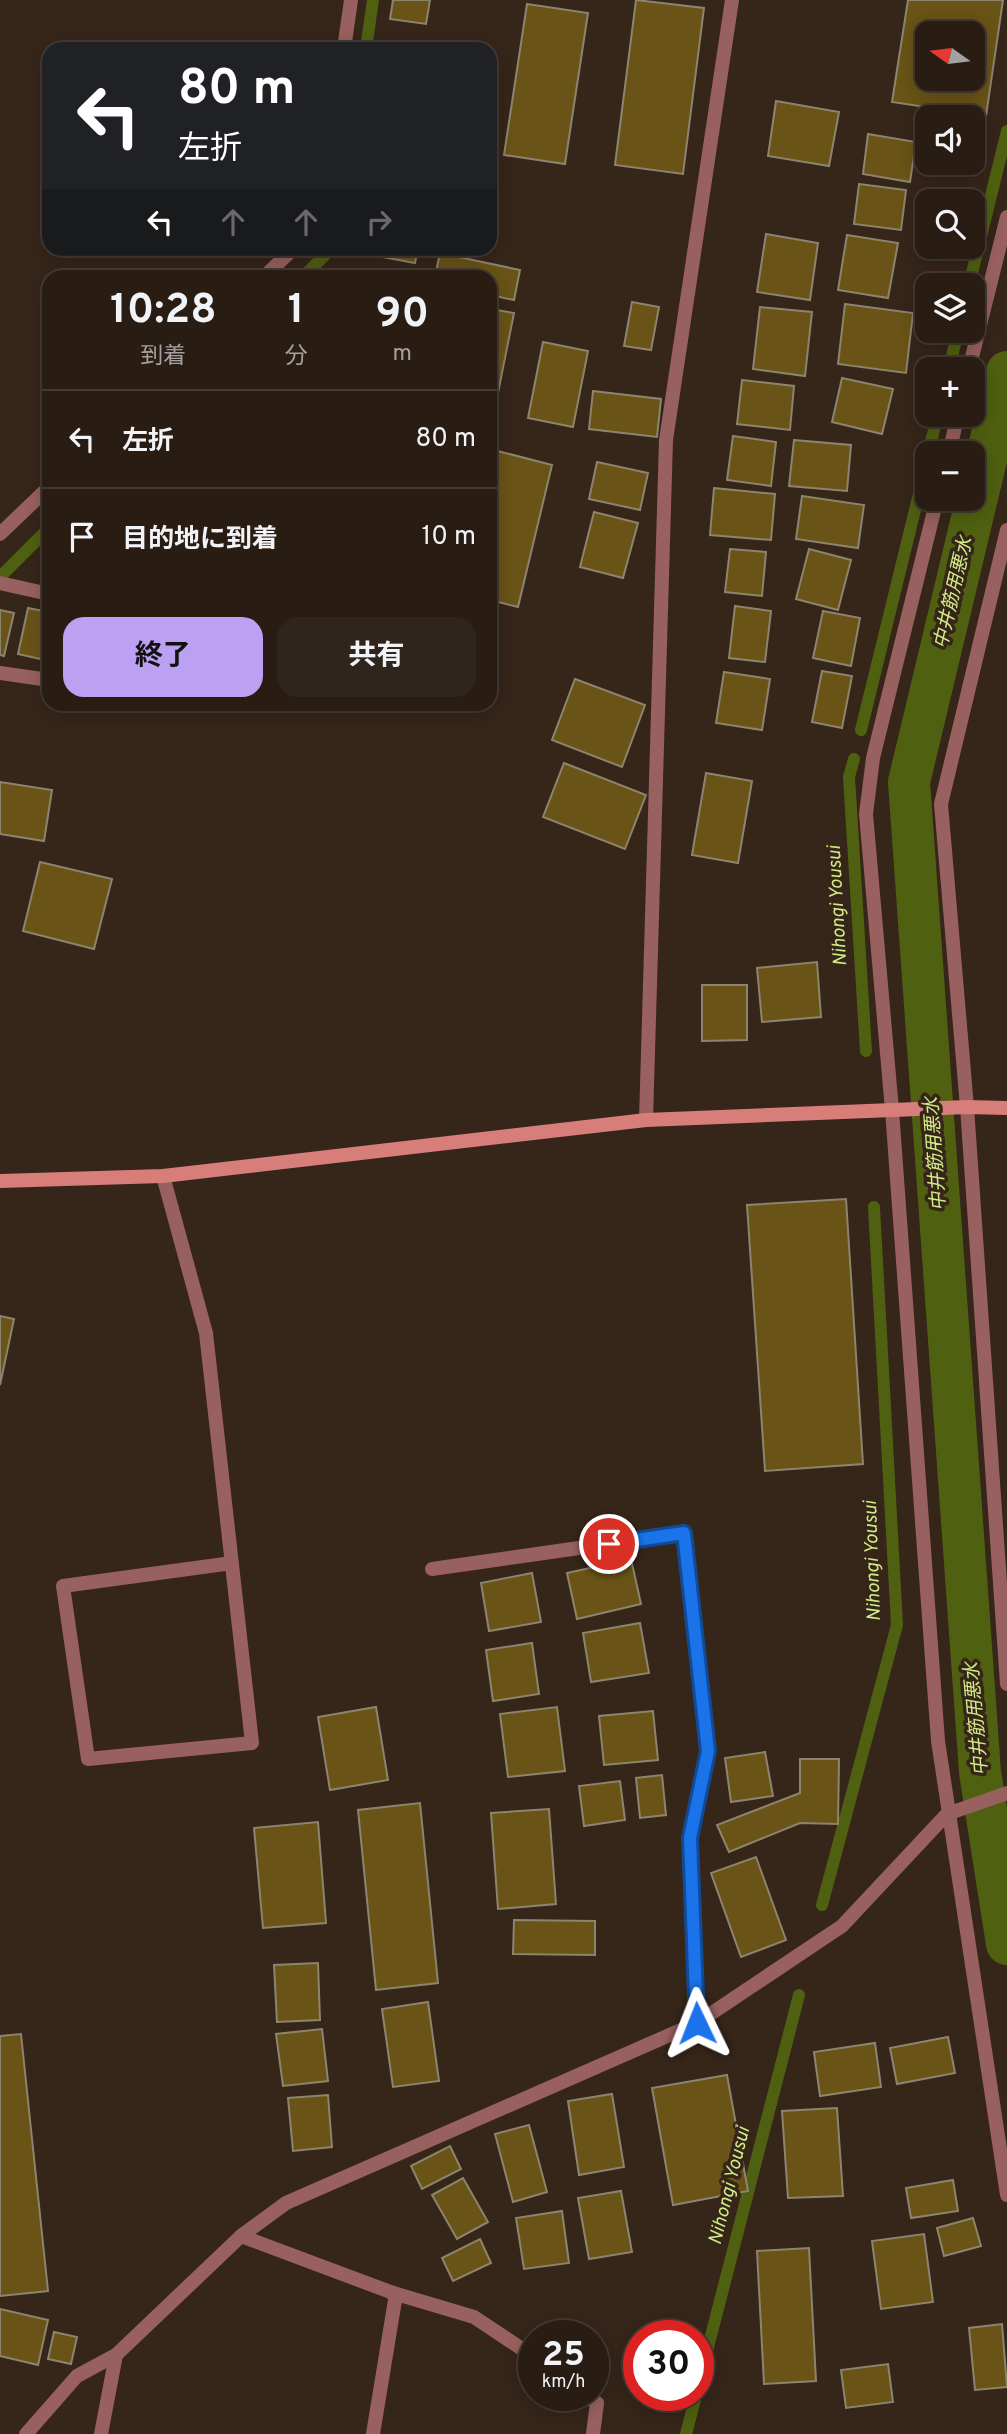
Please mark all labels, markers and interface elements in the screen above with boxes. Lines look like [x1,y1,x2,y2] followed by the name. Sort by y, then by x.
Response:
[915,21,985,91] north arrow
[915,21,985,511] map controls
[178,60,295,122] text: 80 m
[63,70,154,161] icon: left
[915,105,985,175] button: sound
[178,130,242,170] text: 左折
[915,189,985,259] button: search
[141,203,179,241] icon: left
[214,203,252,241] icon: ahead
[287,203,325,241] icon: ahead
[360,203,398,241] icon: right
[915,273,985,343] button: layers
[110,285,217,338] text: 10:28
[288,285,304,338] text: 1
[375,289,429,342] text: 90
[393,340,412,369] text: m
[140,343,186,372] text: 到着
[285,343,308,372] text: 分
[915,357,985,427] button: +
[63,420,101,458] icon: left
[416,423,476,456] text: 80 m
[122,426,174,459] text: 左折
[915,441,985,511] button: −
[63,518,101,556] icon: arrive
[421,521,476,554] text: 10 m
[122,524,278,557] text: 目的地に到着
[929,533,979,651] water label: 中井筋用悪水
[63,617,263,697] button: 終了
[277,617,476,697] button: 共有
[823,844,853,967] water label: Nihongi Yousui
[920,1094,952,1212] water label: 中井筋用悪水
[859,1499,887,1622] water label: Nihongi Yousui
[579,1514,639,1574] pin
[590,1525,628,1563] icon: arrive
[960,1659,994,1777] water label: 中井筋用悪水
[660,1986,734,2060] position arrow
[704,2123,757,2248] water label: Nihongi Yousui
[623,2320,714,2411] speed limit sign: 30
[542,2334,585,2378] text: 25
[542,2371,585,2394] text: km/h

